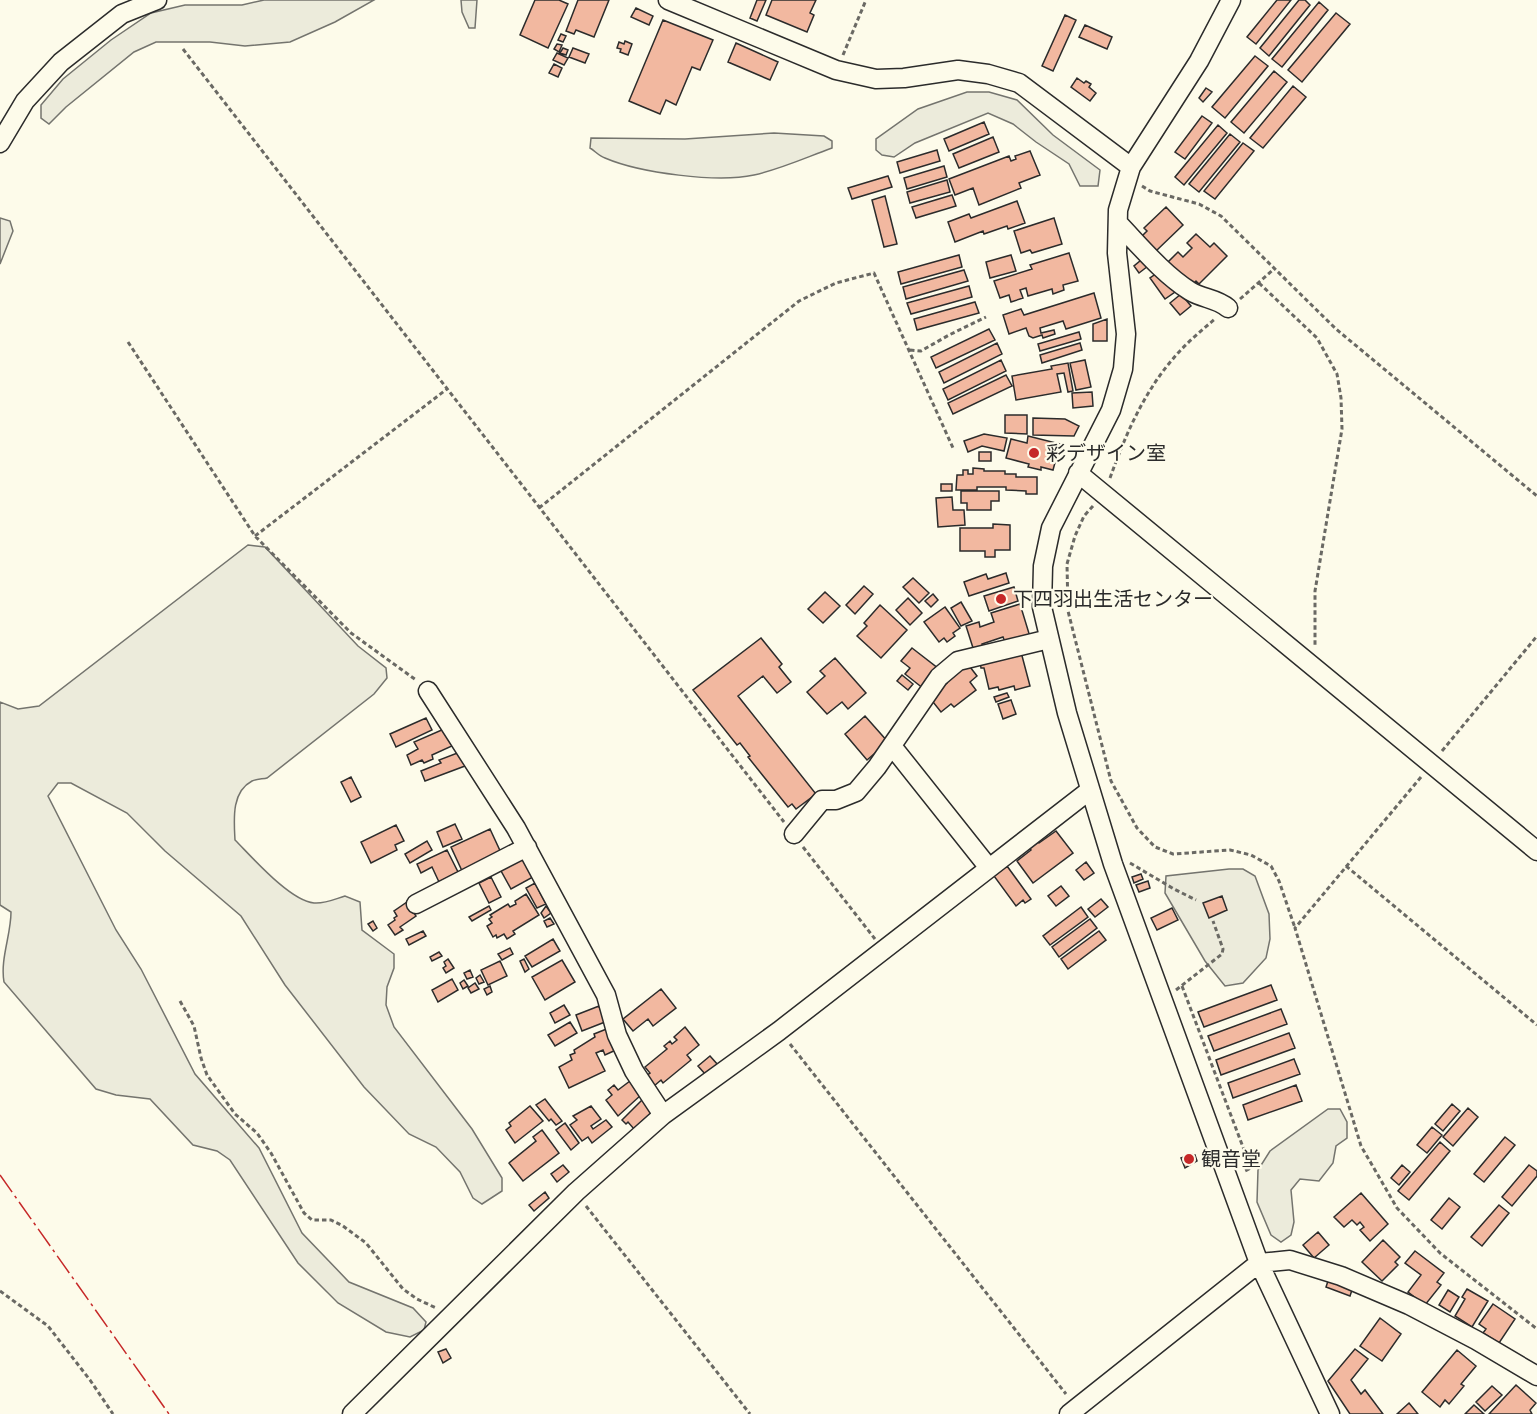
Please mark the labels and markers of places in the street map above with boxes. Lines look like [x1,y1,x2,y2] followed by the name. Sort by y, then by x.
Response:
[1046,439,1166,466] place label: 彩デザイン室
[1027,446,1041,460] marker: 彩デザイン室
[1013,585,1213,612] place label: 下四羽出生活センター
[994,592,1008,606] marker: 下四羽出生活センター
[1201,1145,1261,1172] place label: 観音堂
[1182,1152,1196,1166] marker: 観音堂

